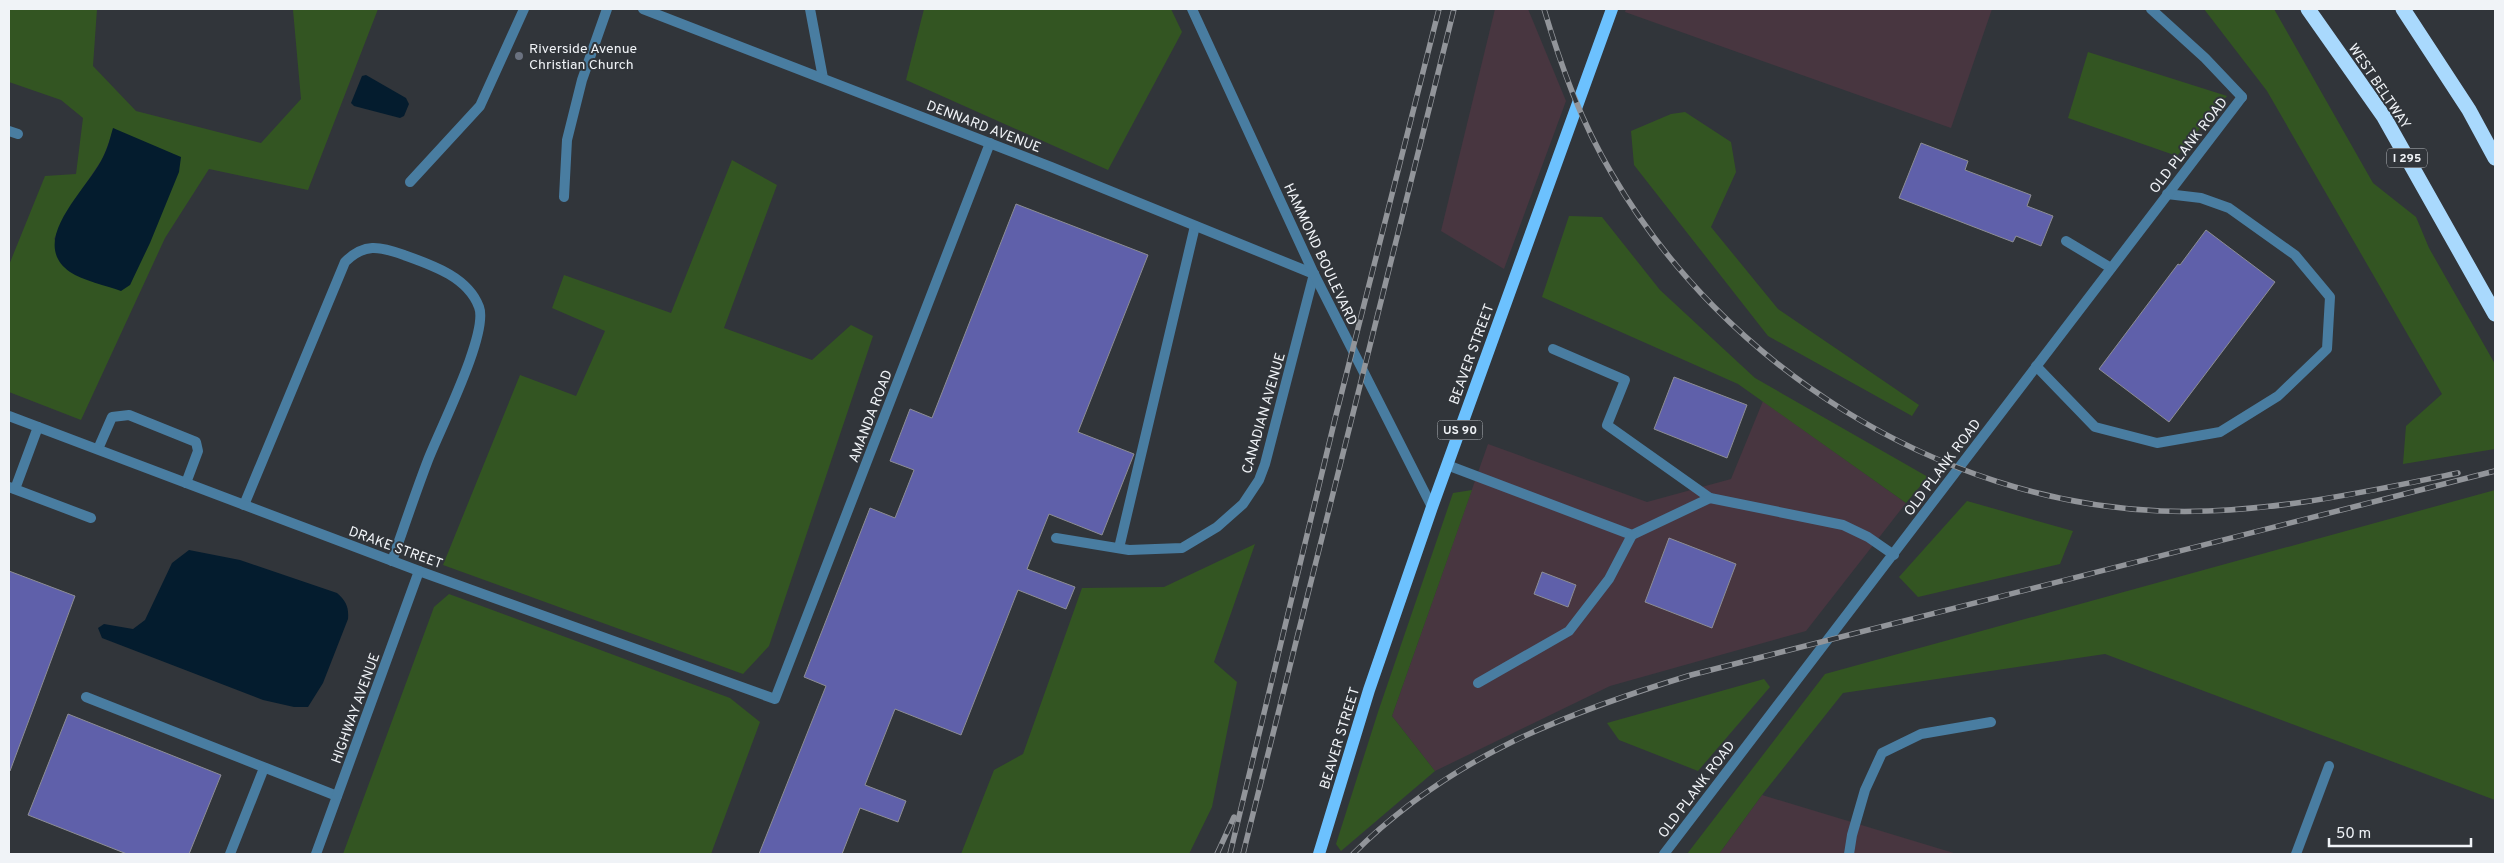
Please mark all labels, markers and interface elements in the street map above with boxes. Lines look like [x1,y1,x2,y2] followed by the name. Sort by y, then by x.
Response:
[529,41,637,74] place label: Riverside Avenue Christian Church
[2344,41,2414,133] street label: WEST BELTWAY
[513,50,525,62] marker: Riverside Avenue Christian Church
[2146,95,2232,197] street label: OLD PLANK ROAD
[924,98,1043,157] street label: DENNARD AVENUE
[2387,148,2427,168] road number: I 295
[1279,181,1360,328] street label: HAMMOND BOULEVARD
[1446,302,1499,407] street label: BEAVER STREET
[1239,351,1290,476] street label: CANADIAN AVENUE
[846,368,897,465] street label: AMANDA ROAD
[1901,416,1985,520] street label: OLD PLANK ROAD
[1438,420,1482,440] road number: US 90
[346,524,445,573] street label: DRAKE STREET
[328,651,384,766] street label: HIGHWAY AVENUE
[1317,685,1364,792] street label: BEAVER STREET
[1655,738,1739,842] street label: OLD PLANK ROAD
[2329,816,2472,848] scale bar
[2336,825,2371,844] text: 50 m

